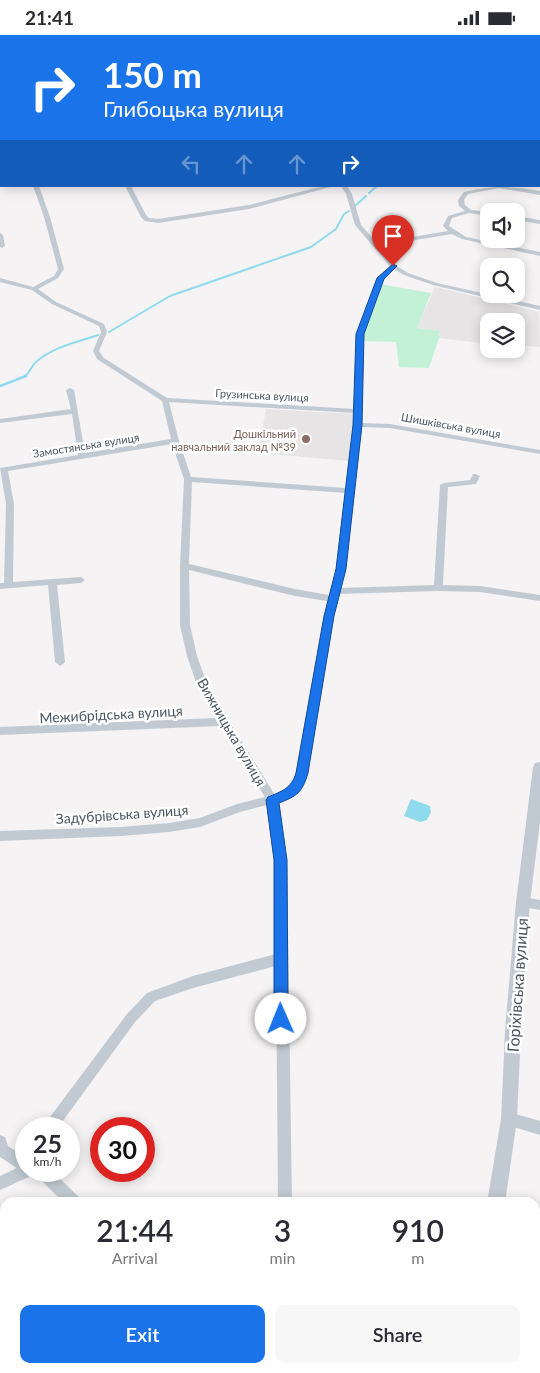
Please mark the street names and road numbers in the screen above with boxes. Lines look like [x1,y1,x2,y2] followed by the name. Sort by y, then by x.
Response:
[215,386,309,404] street label: Грузинська вулиця
[400,410,502,440] street label: Шишківська вулиця
[32,430,140,460] street label: Замостянська вулиця
[194,675,270,789] street label: Вижницька вулиця
[39,702,183,726] street label: Межибрідська вулиця
[55,801,189,827] street label: Задубрівська вулиця
[503,917,531,1053] street label: Горіхівська вулиця

